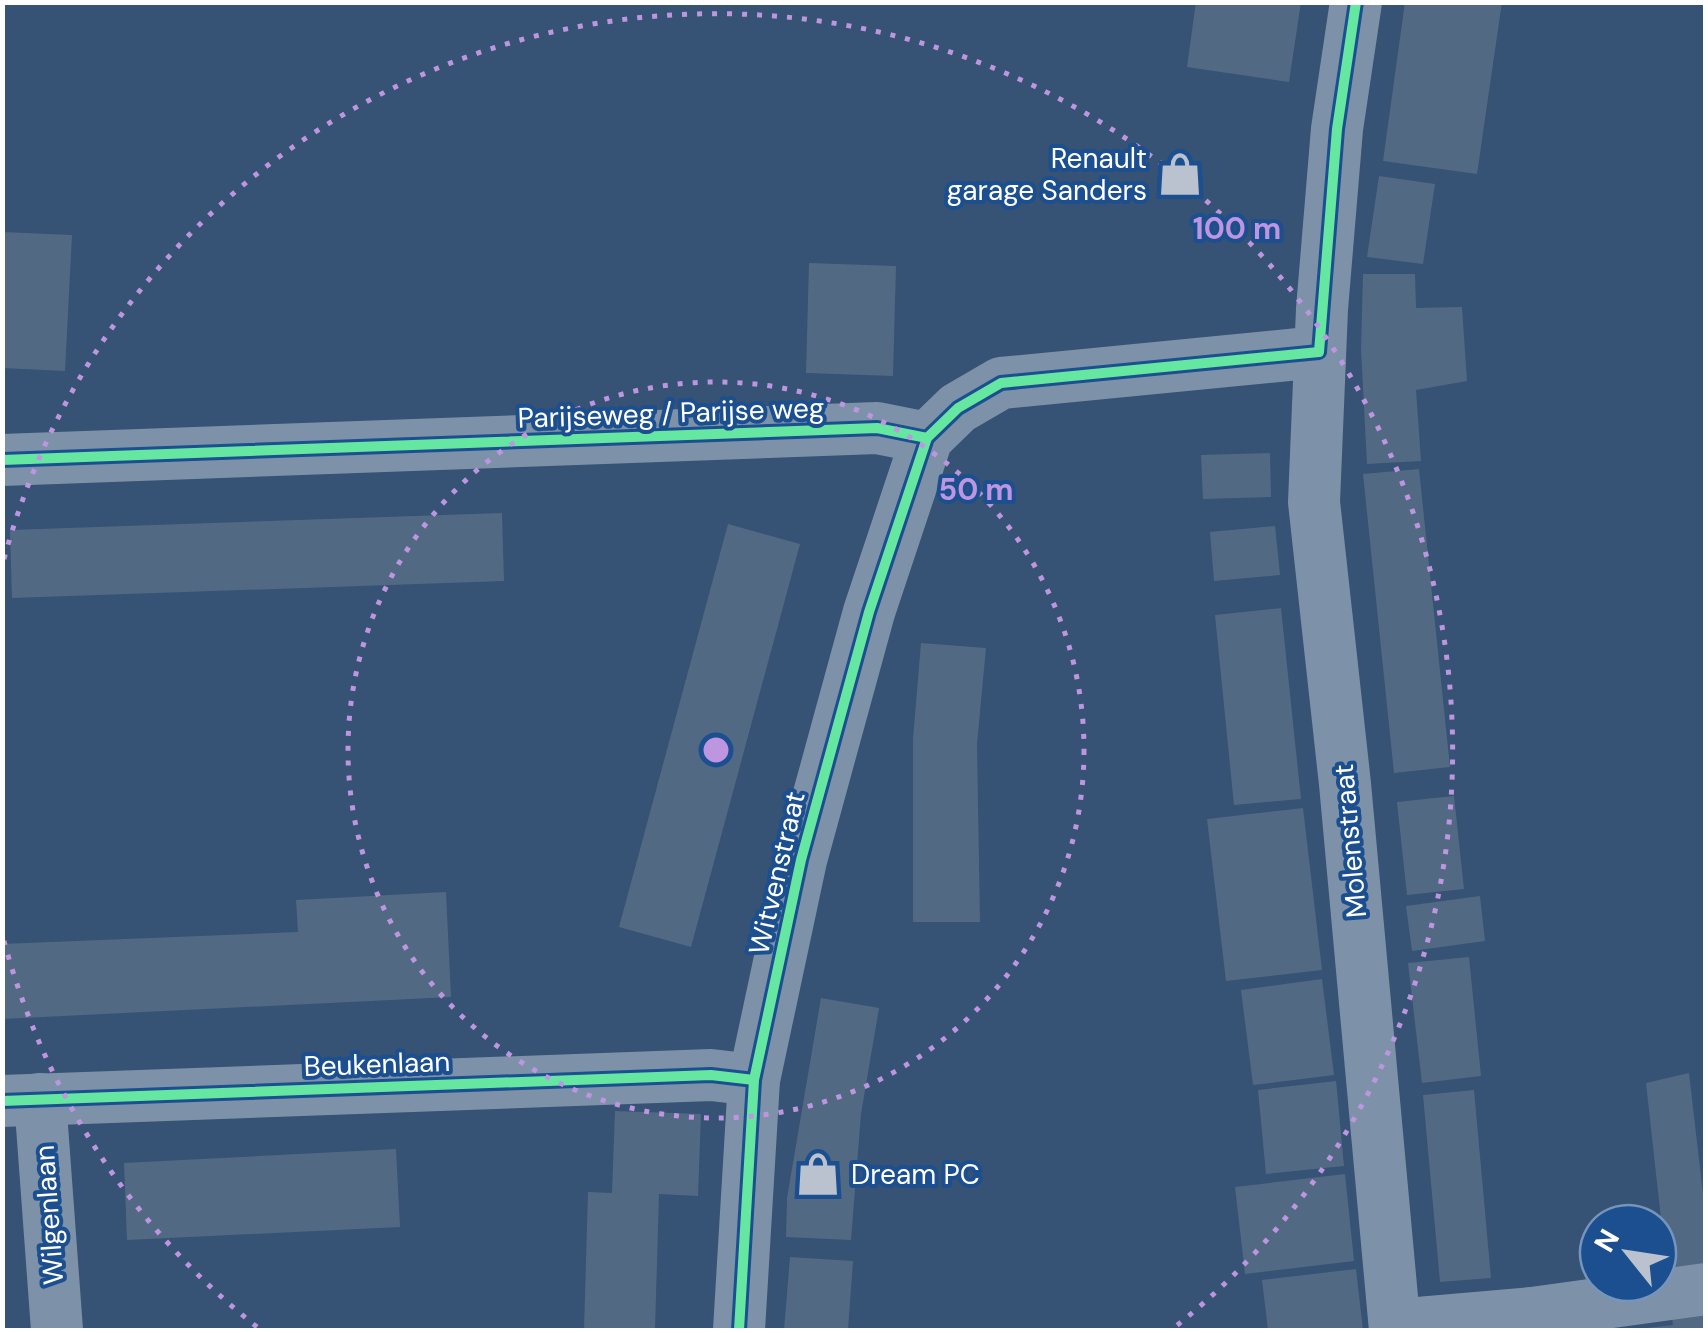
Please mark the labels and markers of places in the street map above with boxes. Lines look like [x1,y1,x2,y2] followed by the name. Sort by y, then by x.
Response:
[947,140,1147,209] place label: Renault garage Sanders
[1156,150,1204,198] shop icon: Renault garage Sanders
[698,732,734,768] centre of rings
[794,1150,842,1198] shop icon: Dream PC
[851,1156,980,1193] place label: Dream PC

